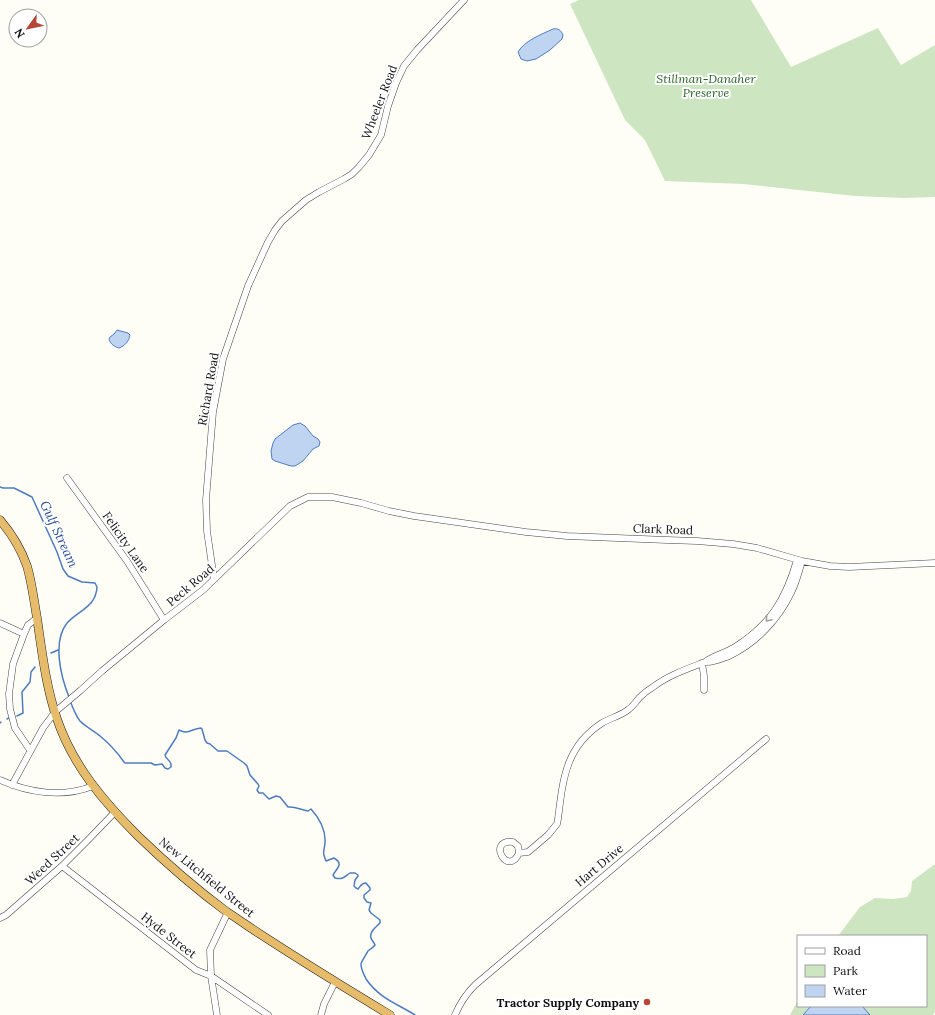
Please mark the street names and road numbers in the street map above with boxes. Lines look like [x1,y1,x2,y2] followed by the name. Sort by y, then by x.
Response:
[358,63,400,141] street label: Wheeler Road
[194,351,222,427] street label: Richard Road
[100,509,153,576] street label: Felicity Lane
[633,520,693,538] street label: Clark Road
[163,561,217,609] street label: Peck Road
[22,830,82,888] street label: Weed Street
[156,834,258,920] street label: New Litchfield Street
[572,840,627,890] street label: Hart Drive
[138,909,200,962] street label: Hyde Street

